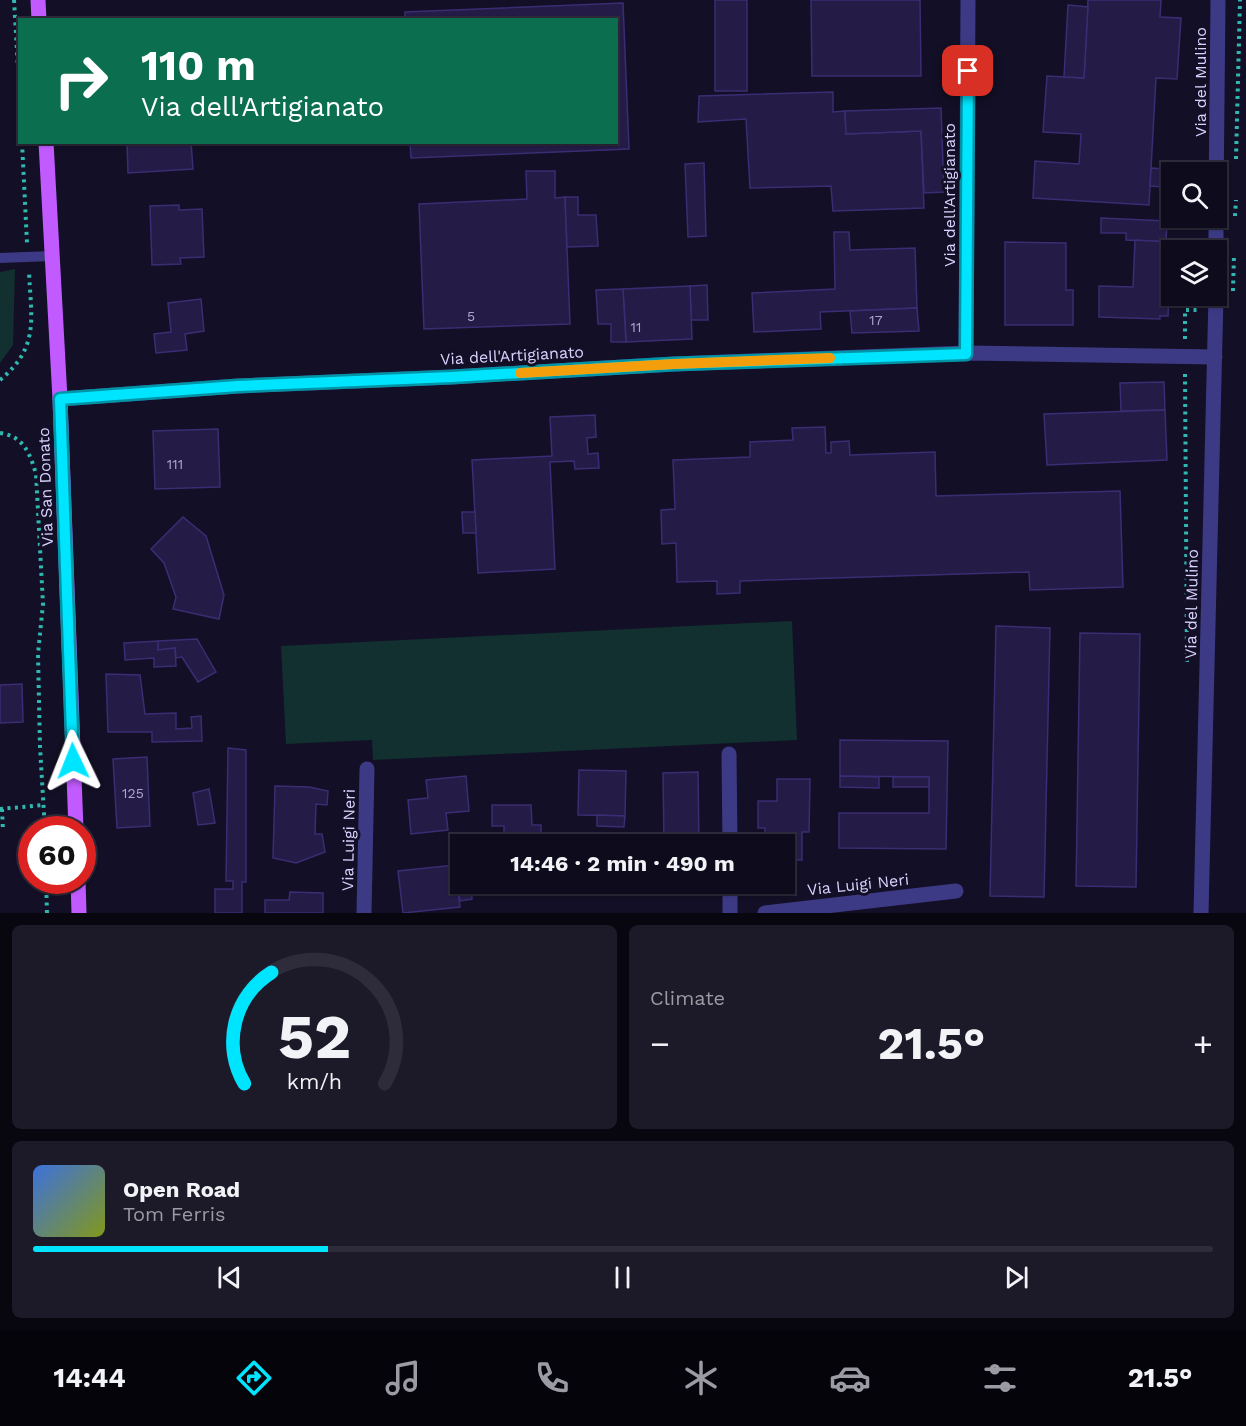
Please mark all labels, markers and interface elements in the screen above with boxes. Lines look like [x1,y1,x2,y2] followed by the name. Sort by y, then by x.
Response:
[1191,27,1210,137] street label: Via del Mulino
[141,41,256,90] text: 110 m
[42,42,120,120] icon: right
[942,45,993,96] pin
[951,54,984,87] icon: arrive
[141,91,384,123] text: Via dell'Artigianato
[940,123,959,267] street label: Via dell'Artigianato
[1161,162,1227,306] map controls
[1161,162,1227,228] button: search
[1161,240,1227,306] button: layers
[467,308,475,324] house number: 5
[869,312,883,328] house number: 17
[631,319,641,335] house number: 11
[440,342,584,369] street label: Via dell'Artigianato
[34,427,57,547] street label: Via San Donato
[167,456,183,472] house number: 111
[1181,549,1202,659] street label: Via del Mulino
[41,729,105,793] position arrow
[122,785,144,801] house number: 125
[338,789,359,891] street label: Via Luigi Neri
[18,816,96,894] speed limit sign: 60
[510,851,735,876] text: 14:46 · 2 min · 490 m
[806,870,910,899] street label: Via Luigi Neri
[650,986,725,1010] text: Climate
[278,1000,351,1073] text: 52
[878,1017,985,1070] text: 21.5°
[650,1024,670,1063] text: −
[1193,1024,1213,1063] text: +
[287,1069,342,1094] text: km/h
[123,1177,240,1202] text: Open Road
[123,1202,226,1226] text: Tom Ferris
[213,1261,246,1294] icon: previous
[606,1261,639,1294] icon: pause
[1000,1261,1033,1294] icon: next
[233,1357,275,1399] icon: directions
[382,1357,424,1399] icon: music
[531,1357,573,1399] icon: phone
[680,1357,722,1399] icon: climate
[829,1357,871,1399] icon: car
[979,1357,1021,1399] icon: filters
[54,1362,126,1394] text: 14:44
[1128,1362,1192,1394] text: 21.5°

